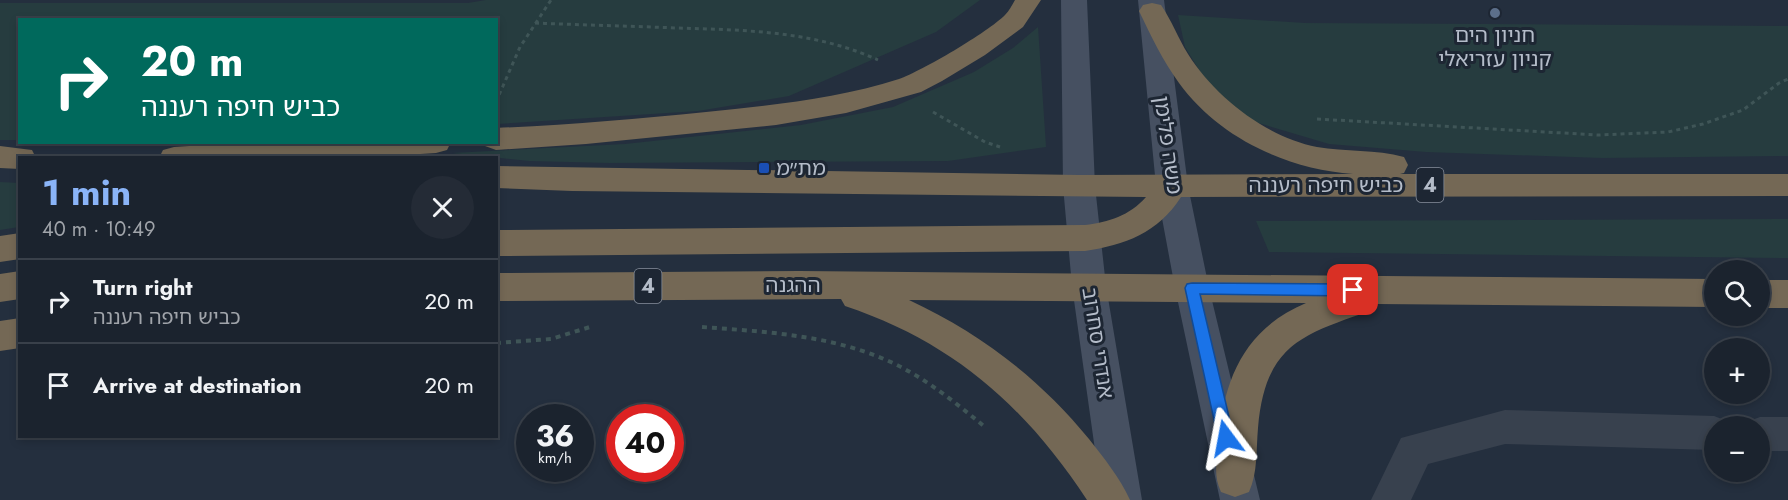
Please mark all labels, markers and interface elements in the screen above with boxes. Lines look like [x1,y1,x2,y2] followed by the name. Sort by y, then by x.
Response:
[1488,6,1502,20] marker: חניון הים קניון עזריאלי
[1438,20,1552,74] place label: חניון הים קניון עזריאלי
[141,31,243,92] text: 20 m
[42,42,120,120] icon: right
[141,87,340,126] text: כביש חיפה רעננה
[1146,94,1190,196] street label: משה פלימן
[776,153,826,183] place label: מת״מ
[757,161,771,175] marker: מת״מ
[42,166,131,218] text: 1 min
[1416,168,1444,202] road number: 4
[1249,170,1403,200] street label: כביש חיפה רעננה
[411,176,474,239] button: close
[42,215,155,244] text: 40 m · 10:49
[1704,260,1770,482] map controls
[1704,260,1770,326] button: search
[1327,264,1378,315] pin
[634,269,662,303] road number: 4
[765,270,821,300] street label: ההגנה
[93,271,193,303] text: Turn right
[1336,273,1369,306] icon: arrive
[42,285,75,318] icon: right
[425,285,474,317] text: 20 m
[1074,285,1122,401] street label: אנדרי סחרוב
[93,303,241,332] text: כביש חיפה רעננה
[1704,338,1770,404] button: +
[42,369,75,402] icon: arrive
[93,369,302,401] text: Arrive at destination
[425,369,474,401] text: 20 m
[606,404,684,482] speed limit sign: 40
[1194,406,1258,470] position arrow
[536,414,574,457] text: 36
[1704,416,1770,482] button: −
[538,447,572,469] text: km/h

